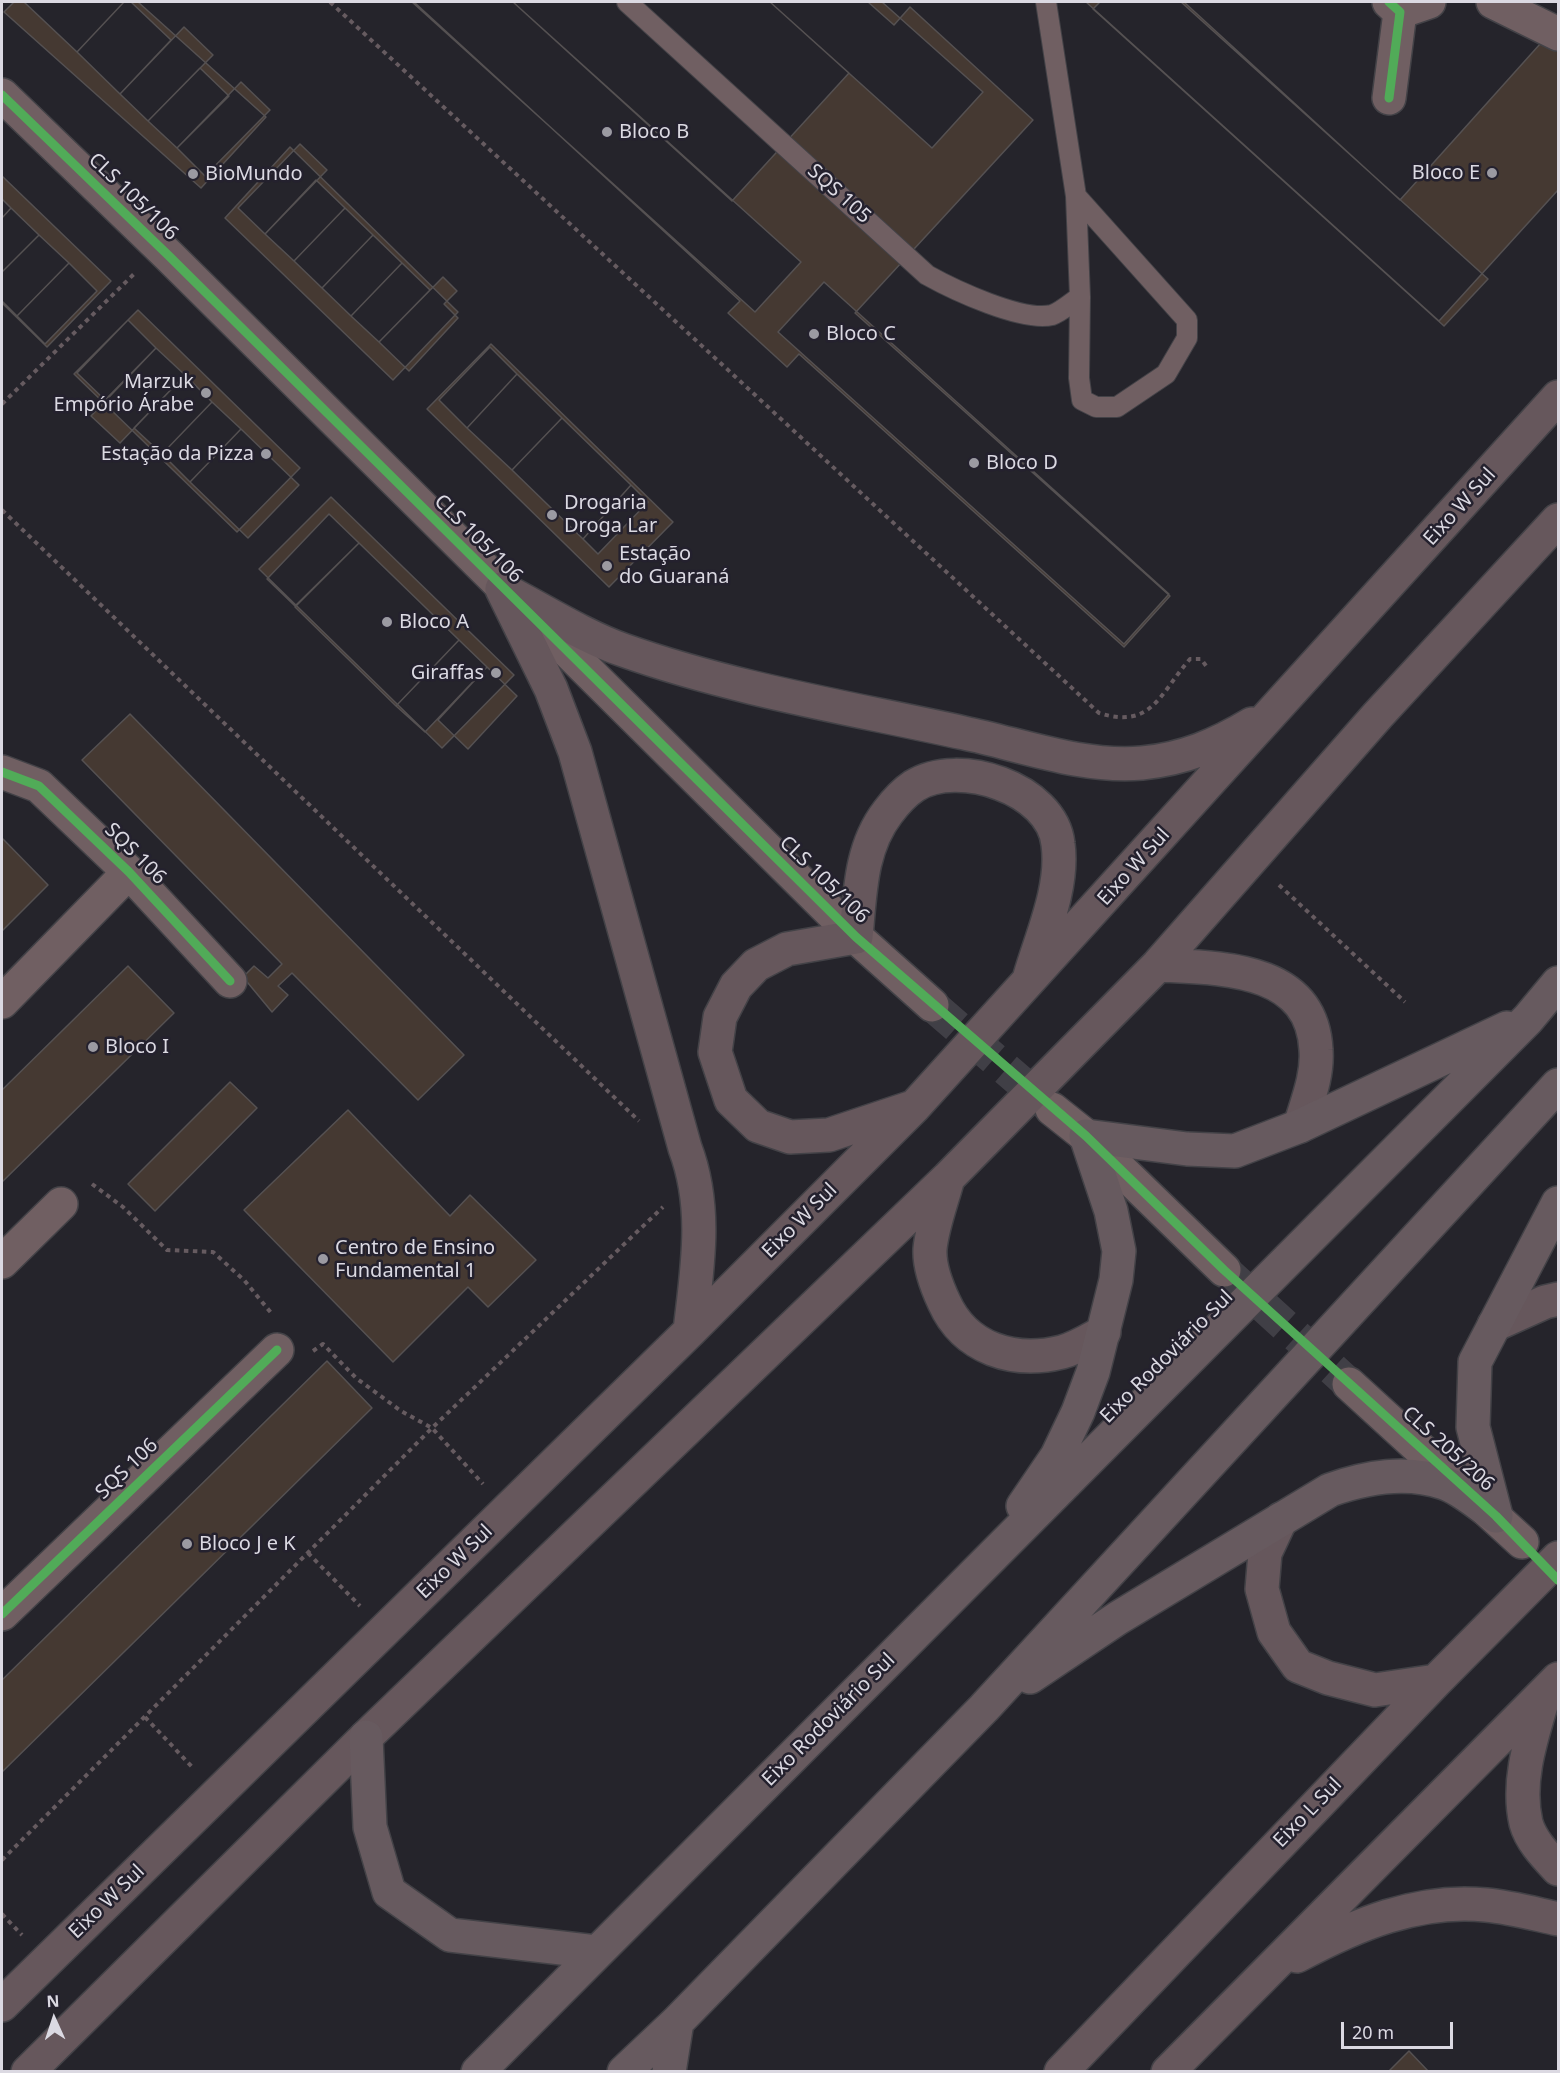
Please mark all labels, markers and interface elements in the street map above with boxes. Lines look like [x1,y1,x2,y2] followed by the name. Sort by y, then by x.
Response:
[619,120,689,144] place label: Bloco B
[600,125,614,139] marker: Bloco B
[83,148,183,246] street label: CLS 105/106
[802,159,876,229] street label: SQS 105
[1412,161,1480,185] place label: Bloco E
[205,162,303,186] place label: BioMundo
[1485,166,1499,180] marker: Bloco E
[186,167,200,181] marker: BioMundo
[826,322,896,346] place label: Bloco C
[807,327,821,341] marker: Bloco C
[54,370,194,417] place label: Marzuk Empório Árabe
[199,386,213,400] marker: Marzuk Empório Árabe
[101,442,254,466] place label: Estação da Pizza
[259,447,273,461] marker: Estação da Pizza
[986,451,1058,475] place label: Bloco D
[967,456,981,470] marker: Bloco D
[1419,463,1501,551] street label: Eixo W Sul
[429,490,527,588] street label: CLS 105/106
[564,491,657,538] place label: Drogaria Droga Lar
[545,508,559,522] marker: Drogaria Droga Lar
[619,542,729,589] place label: Estação do Guaraná
[600,559,614,573] marker: Estação do Guaraná
[399,610,469,634] place label: Bloco A
[380,615,394,629] marker: Bloco A
[411,661,484,685] place label: Giraffas
[489,666,503,680] marker: Giraffas
[99,818,171,890] street label: SQS 106
[1093,823,1175,911] street label: Eixo W Sul
[774,831,874,929] street label: CLS 105/106
[105,1035,169,1059] place label: Bloco I
[86,1040,100,1054] marker: Bloco I
[758,1179,842,1263] street label: Eixo W Sul
[335,1236,495,1283] place label: Centro de Ensino Fundamental 1
[316,1252,330,1266] marker: Centro de Ensino Fundamental 1
[1096,1286,1238,1428] street label: Eixo Rodoviário Sul
[1397,1401,1499,1497] street label: CLS 205/206
[91,1434,163,1504] street label: SQS 106
[412,1520,498,1604] street label: Eixo W Sul
[199,1532,296,1556] place label: Bloco J e K
[180,1537,194,1551] marker: Bloco J e K
[758,1649,900,1791] street label: Eixo Rodoviário Sul
[1269,1773,1347,1853] street label: Eixo L Sul
[64,1860,150,1944] street label: Eixo W Sul
[24,1989,84,2049] north arrow
[46,1990,60,2012] text: N
[1344,2010,1456,2048] scale bar
[1352,2020,1394,2044] text: 20 m

